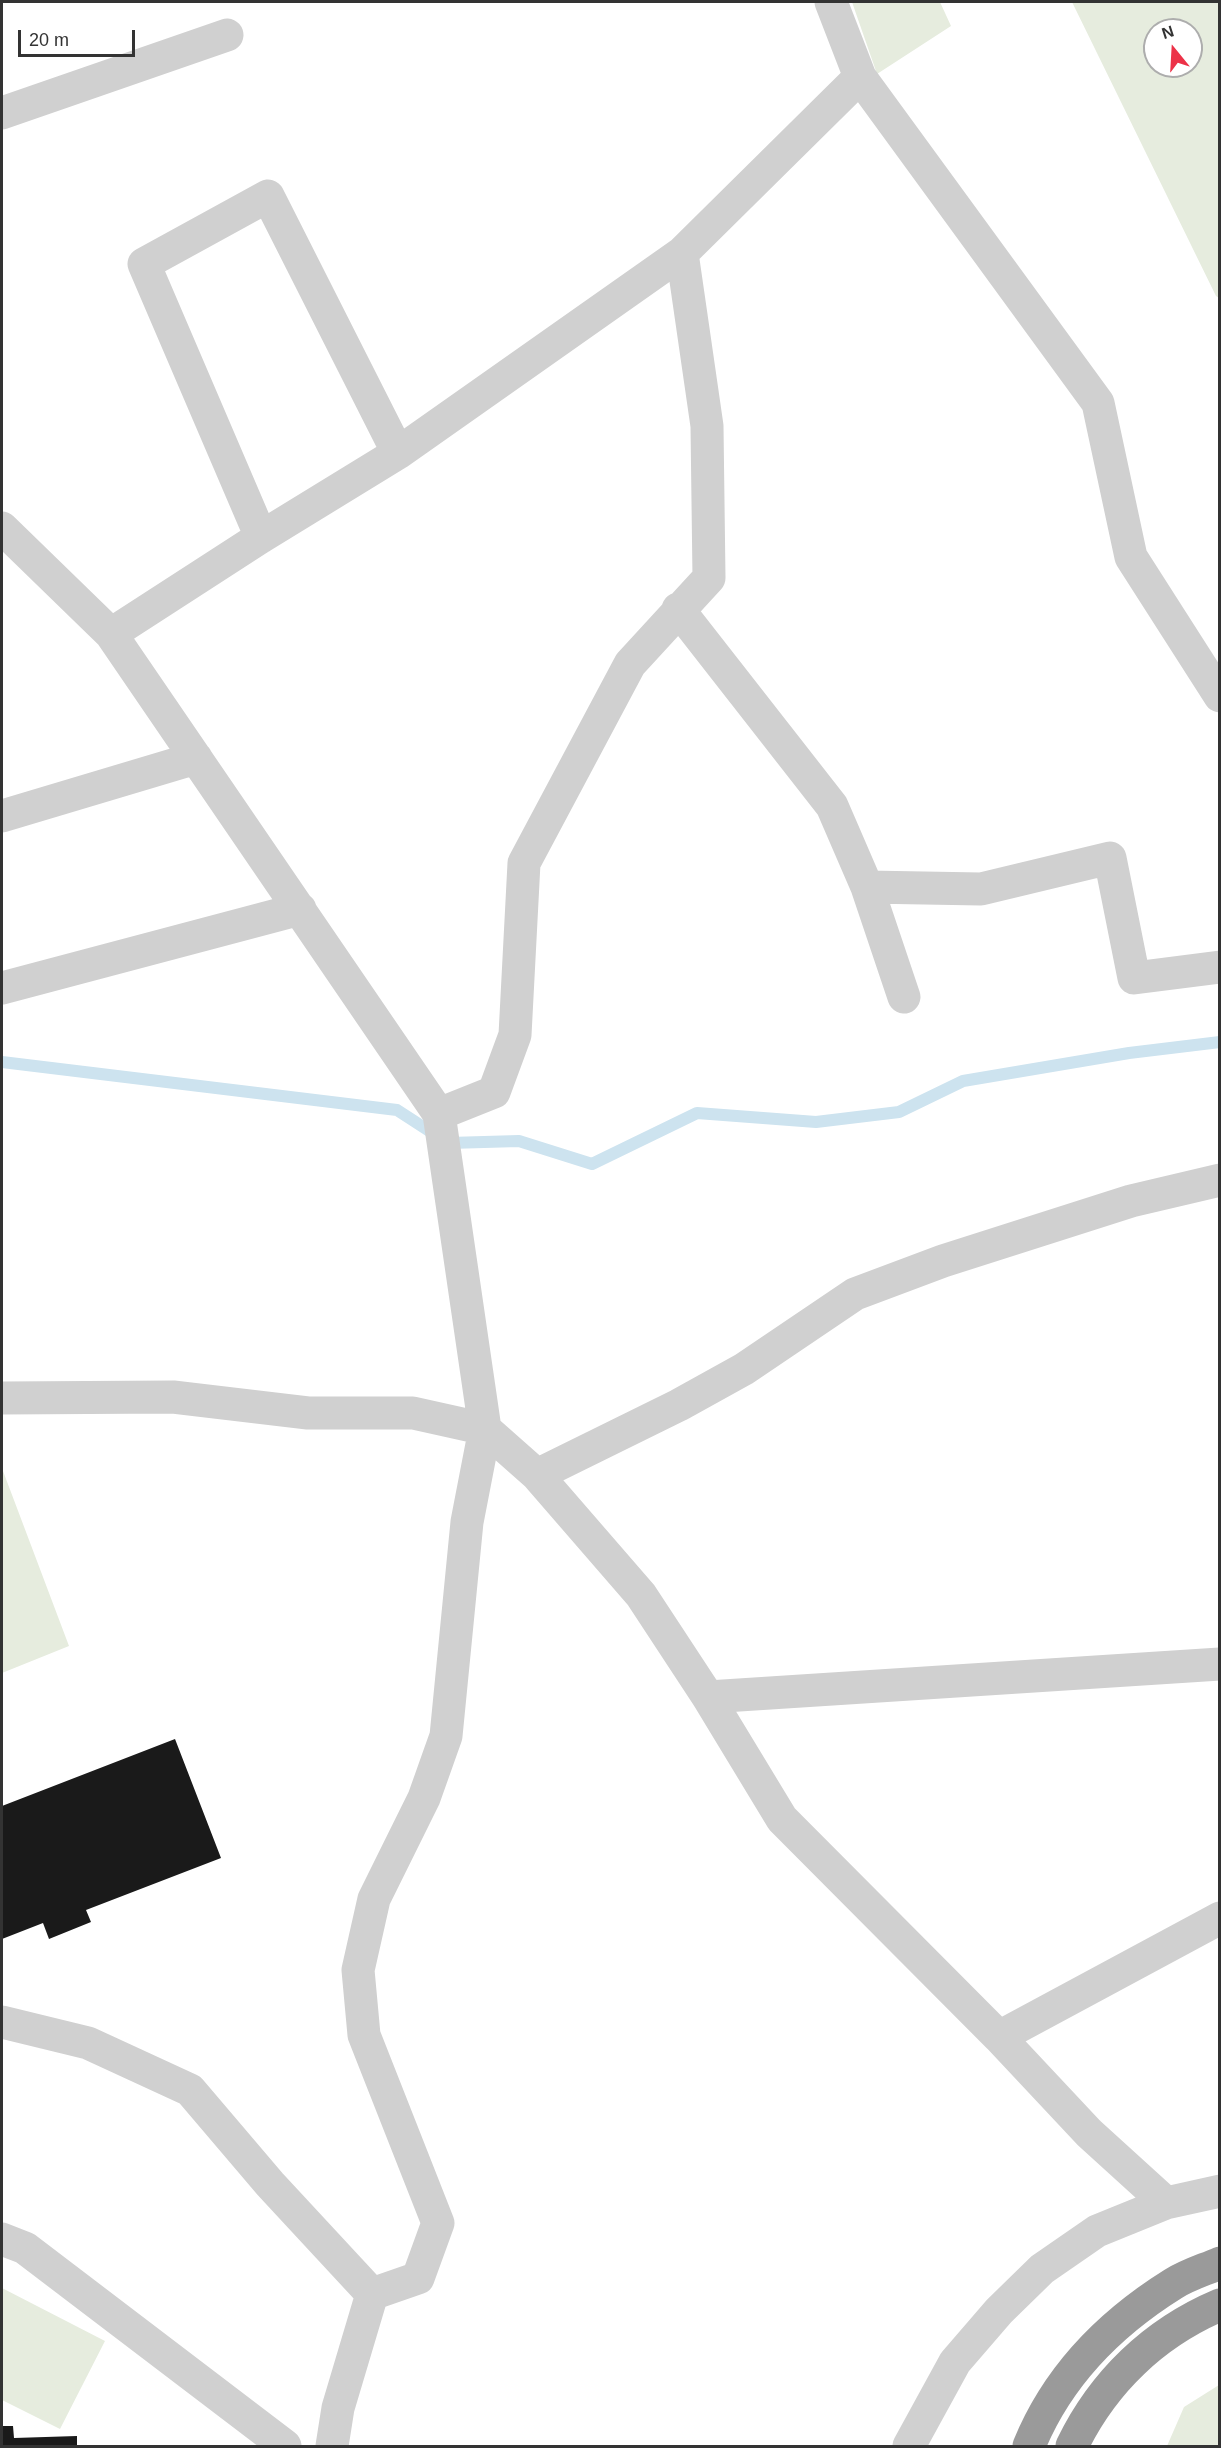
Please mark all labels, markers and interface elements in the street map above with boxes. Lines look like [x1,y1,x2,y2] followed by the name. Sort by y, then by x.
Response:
[21,18,138,56] scale bar
[1143,18,1203,78] north arrow
[1160,22,1176,42] text: N
[29,30,69,50] text: 20 m

